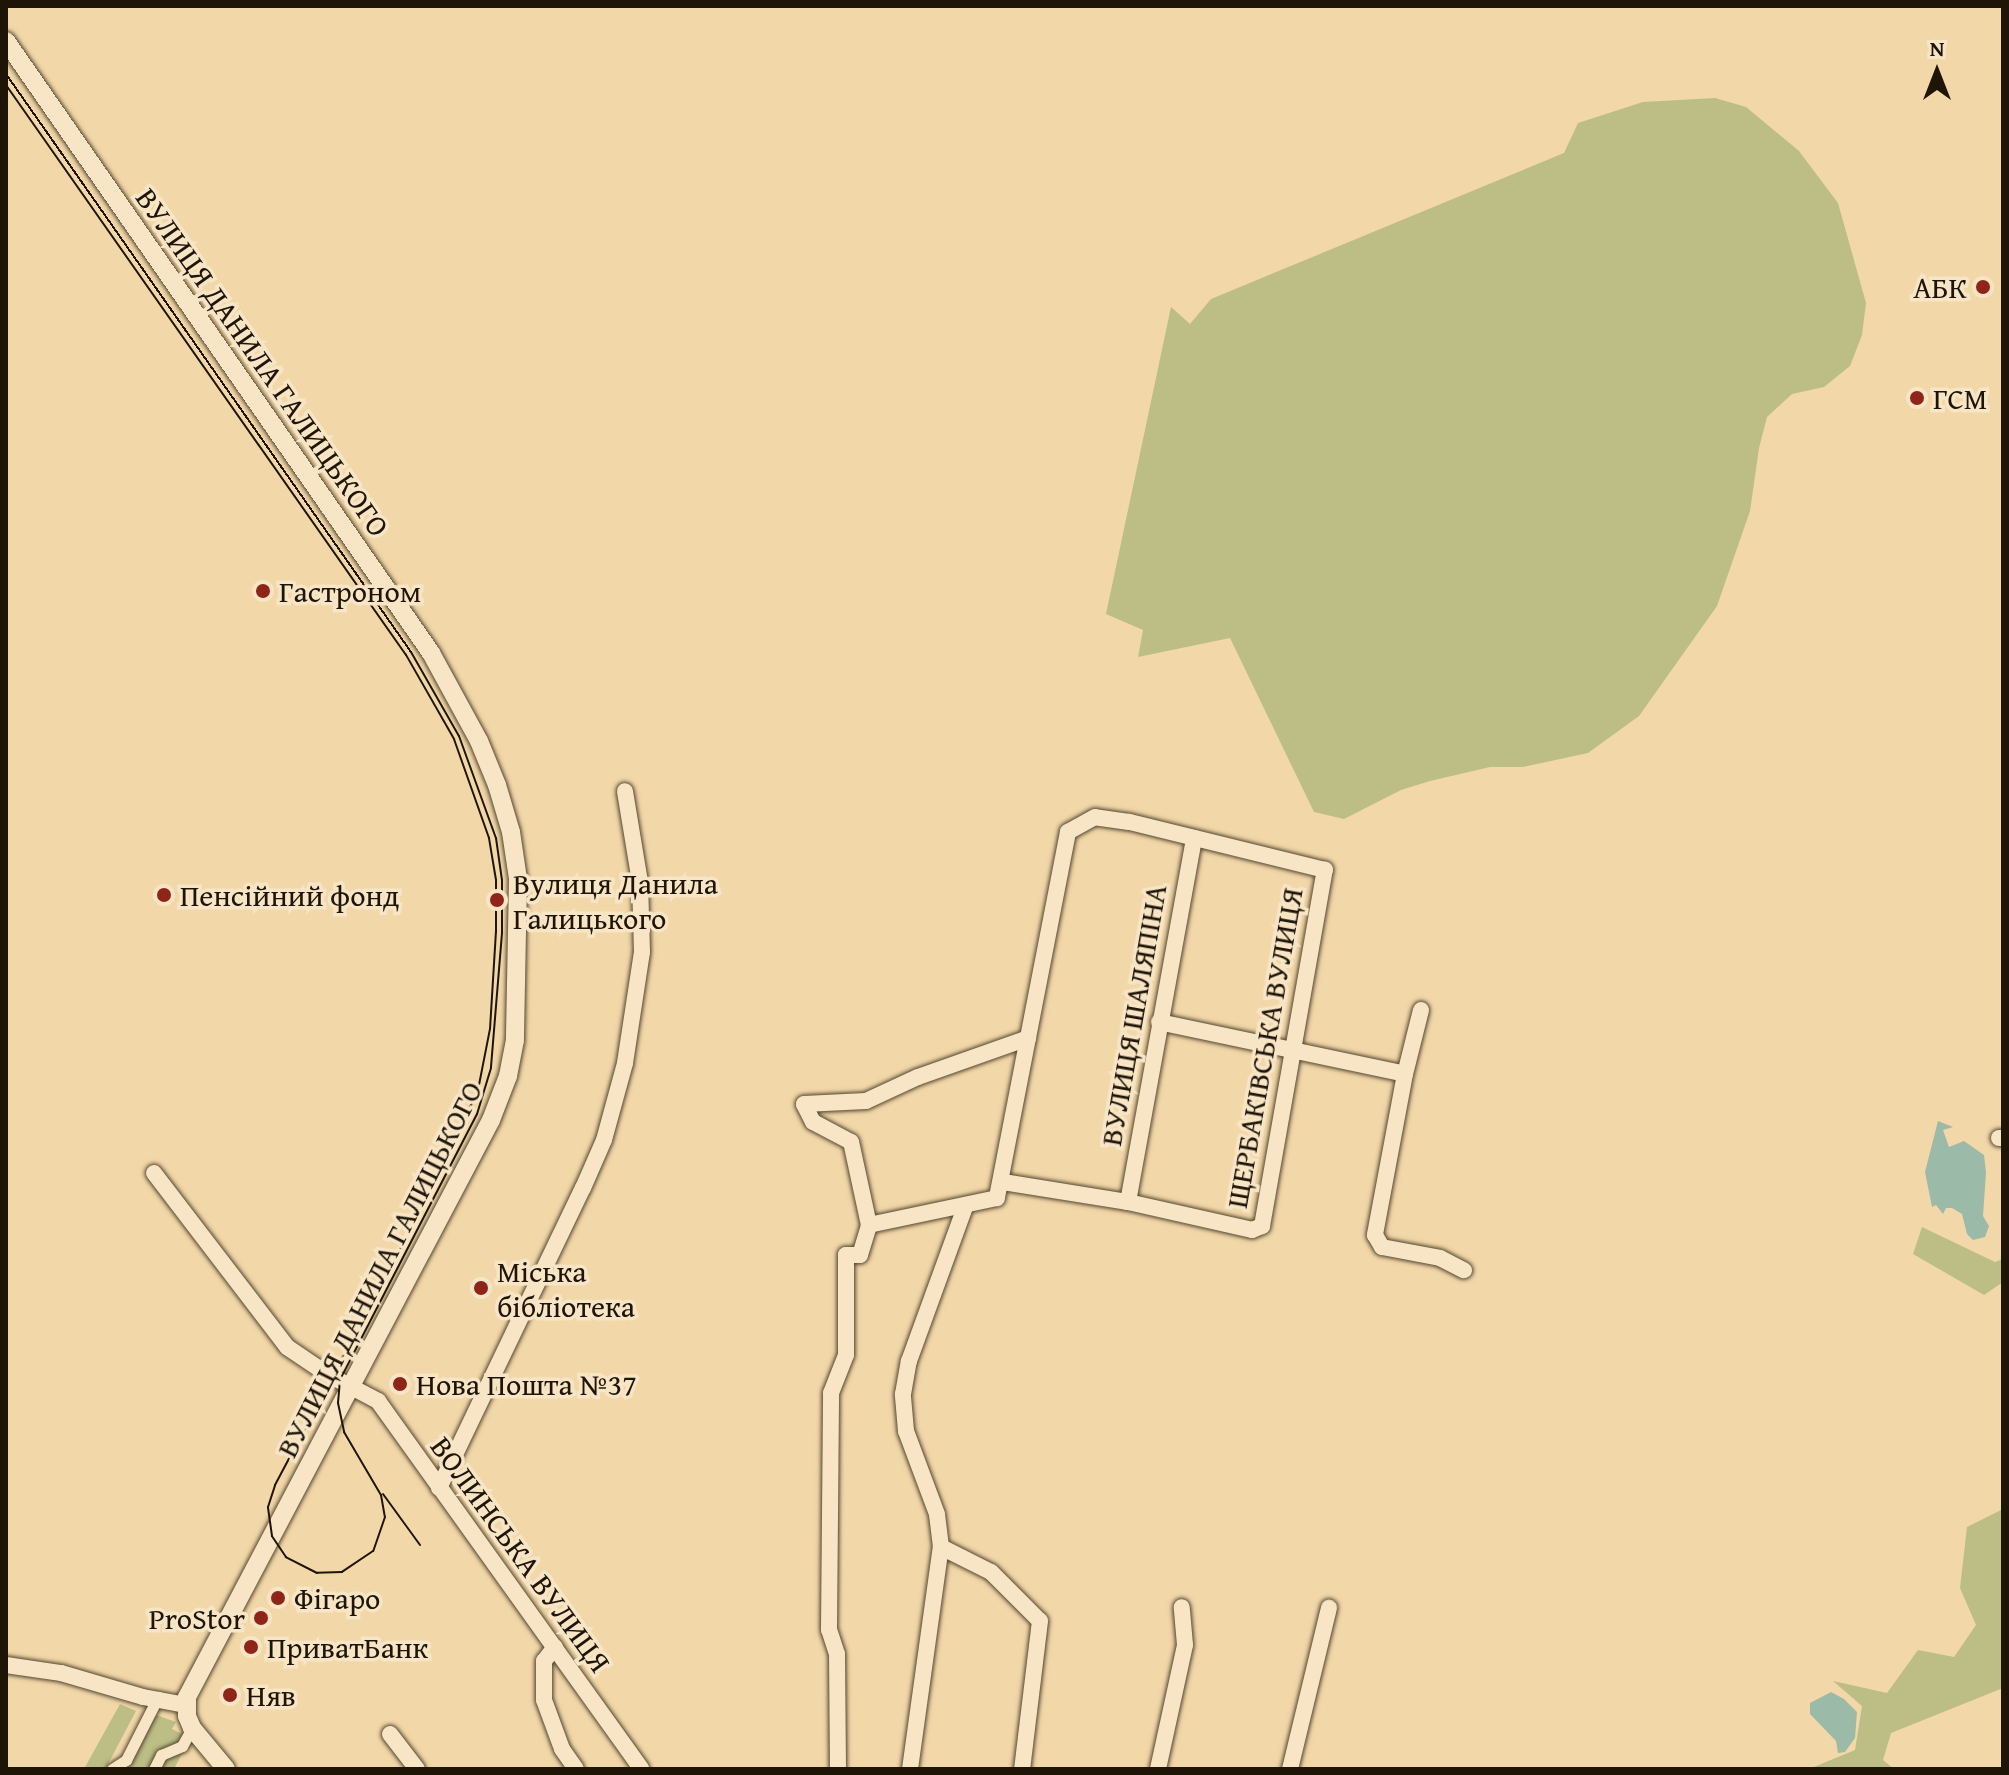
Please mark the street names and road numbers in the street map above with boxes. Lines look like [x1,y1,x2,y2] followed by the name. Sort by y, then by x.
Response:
[129,181,397,543] street label: ВУЛИЦЯ ДАНИЛА ГАЛИЦЬКОГО
[1092,882,1174,1148] street label: ВУЛИЦЯ ШАЛЯПІНА
[1218,885,1310,1211] street label: ЩЕРБАКІВСЬКА ВУЛИЦЯ
[268,1075,490,1463] street label: ВУЛИЦЯ ДАНИЛА ГАЛИЦЬКОГО
[424,1429,618,1679] street label: ВОЛИНСЬКА ВУЛИЦЯ

